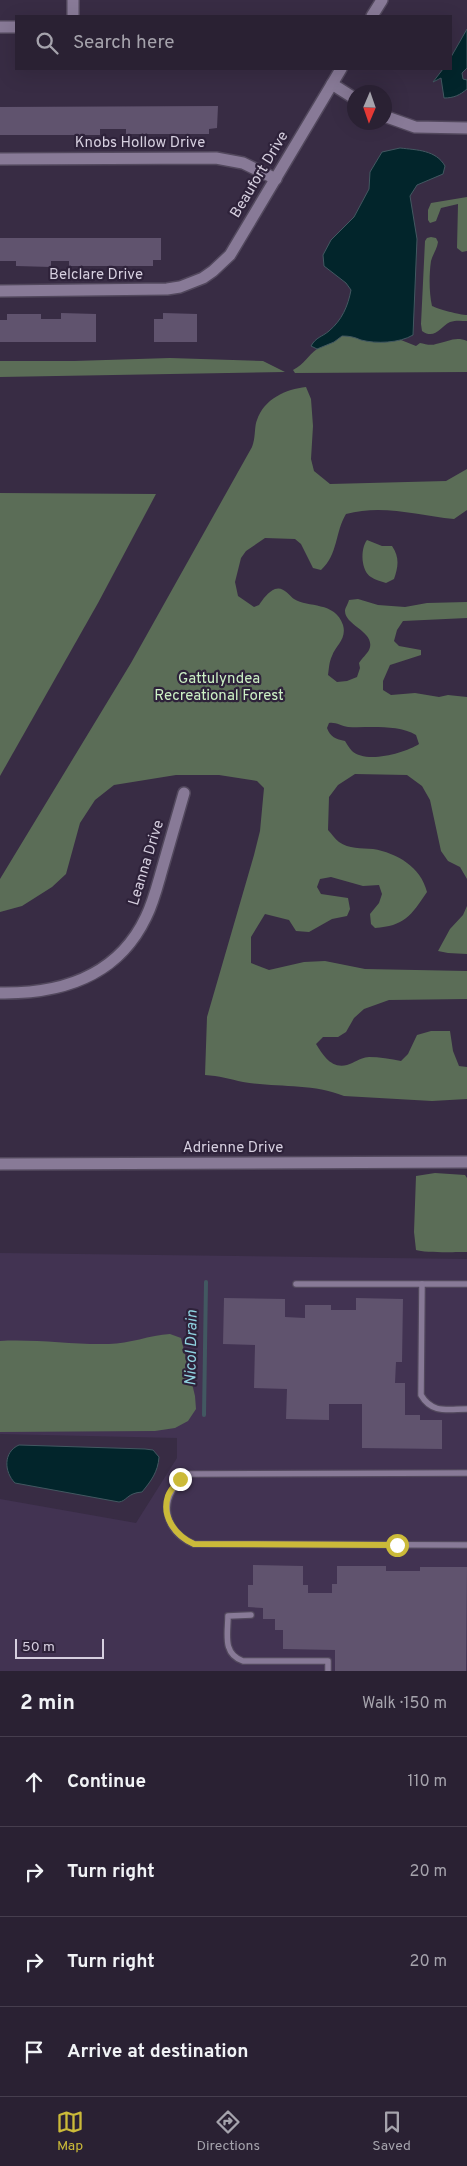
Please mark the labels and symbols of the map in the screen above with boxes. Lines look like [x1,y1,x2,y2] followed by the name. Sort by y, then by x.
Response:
[347,85,392,130] north arrow
[227,128,293,222] street label: Beaufort Drive
[75,134,205,153] street label: Knobs Hollow Drive
[49,266,143,285] street label: Belclare Drive
[154,670,284,706] park label: Gattulyndea Recreational Forest
[125,818,169,908] street label: Leanna Drive
[183,1139,283,1158] street label: Adrienne Drive
[181,1310,203,1386] water label: Nicol Drain
[169,1468,192,1491] route end
[386,1534,409,1557] route start
[15,1636,104,1659] scale bar

